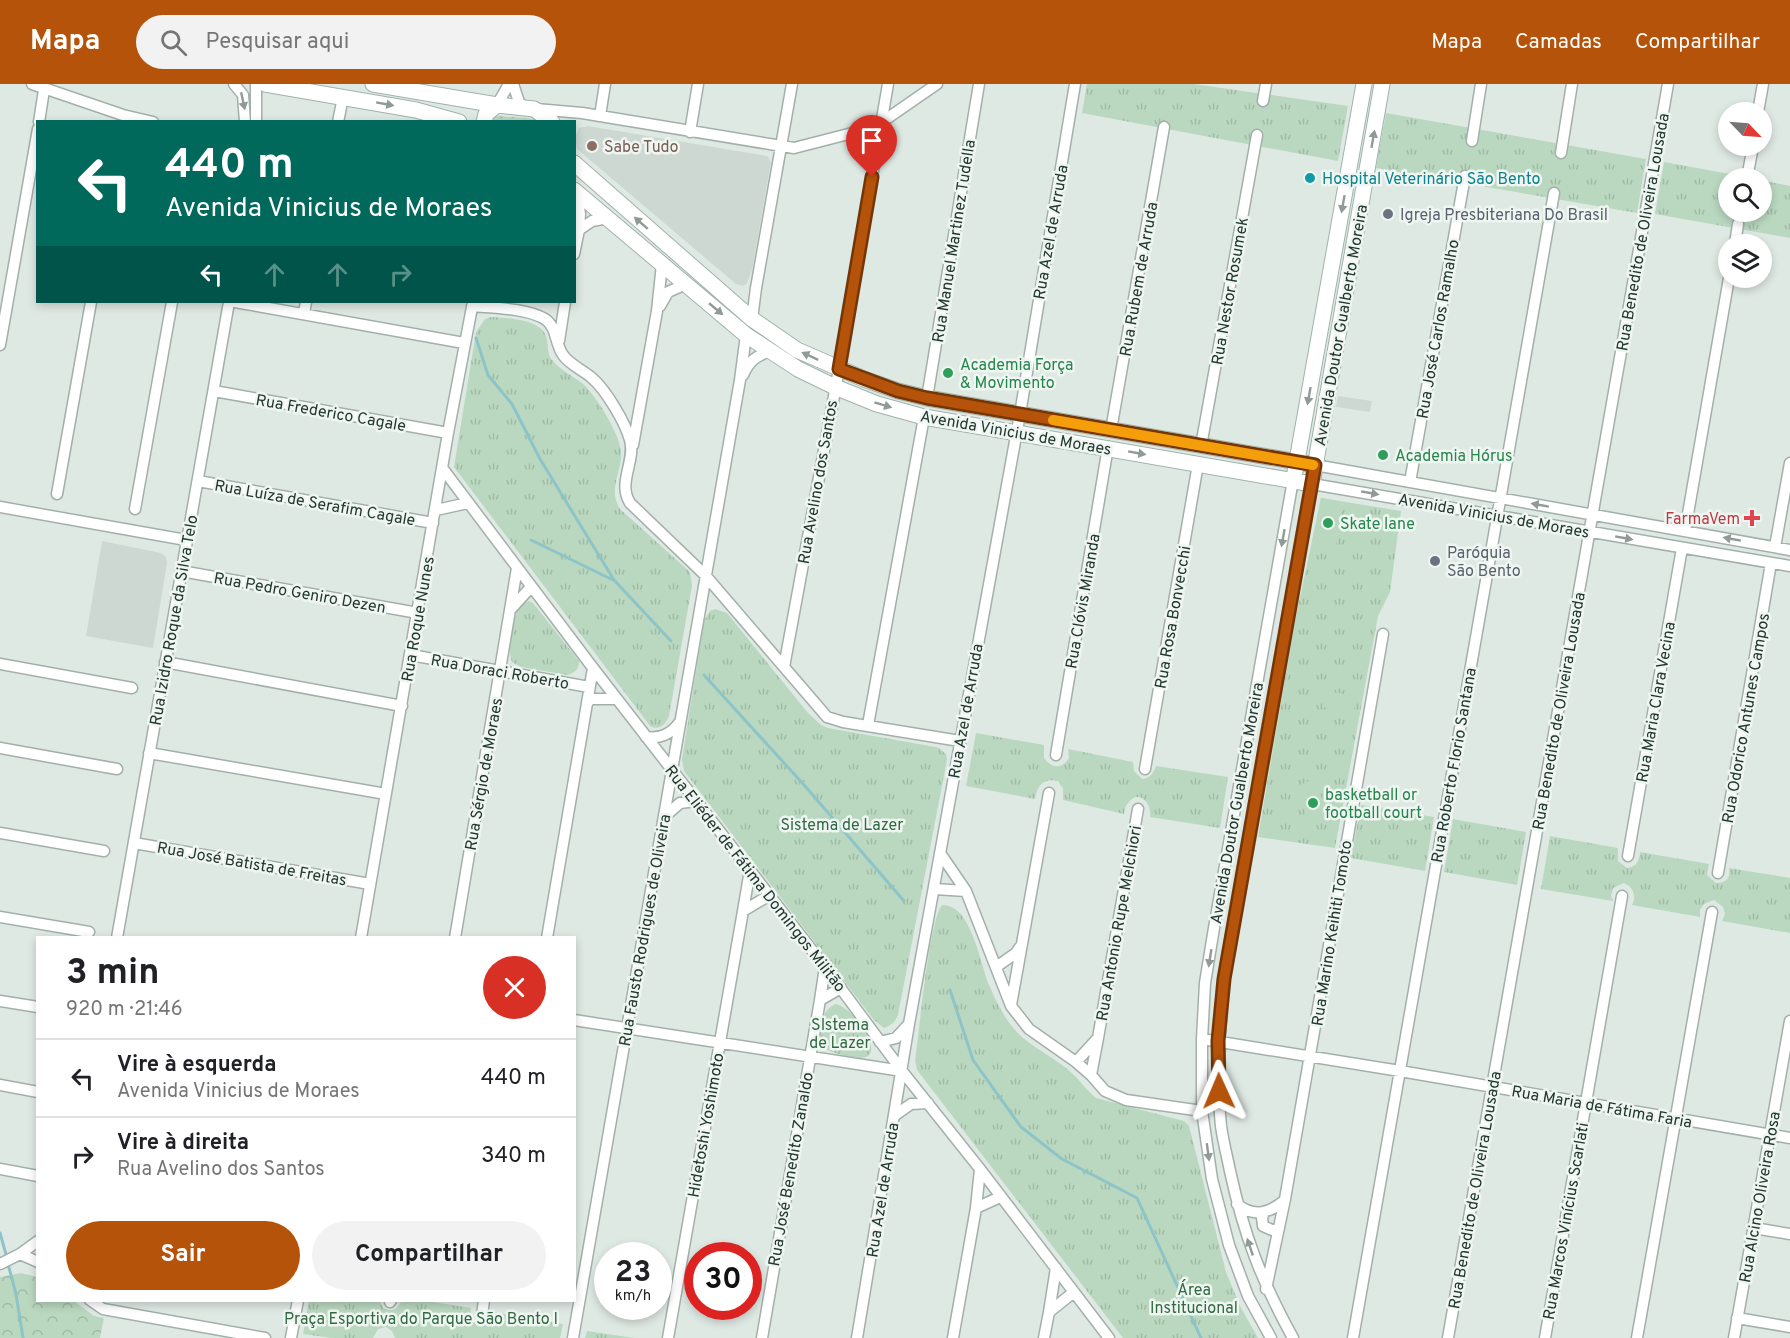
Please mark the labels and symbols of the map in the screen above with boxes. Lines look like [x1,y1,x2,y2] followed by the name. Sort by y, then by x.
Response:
[239,92,248,111] one-way arrow
[375,100,394,109] one-way arrow
[1718,102,1772,156] north arrow
[1613,112,1675,353] street label: Rua Benedito de Oliveira Lousada
[846,115,897,177] pin
[1369,129,1378,148] one-way arrow
[604,138,679,158] place label: Sabe Tudo
[929,138,981,344] street label: Rua Manuel Martinez Tudella
[585,139,599,153] marker: Sabe Tudo
[1030,163,1074,301] street label: Rua Azel de Arruda
[1322,170,1541,190] place label: Hospital Veterinário São Bento
[1303,171,1317,185] marker: Hospital Veterinário São Bento
[1338,194,1347,213] one-way arrow
[1117,201,1163,358] street label: Rua Rubem de Arruda
[1311,203,1373,448] street label: Avenida Doutor Gualberto Moreira
[1400,206,1608,226] place label: Igreja Presbiteriana Do Brasil
[1381,207,1395,221] marker: Igreja Presbiteriana Do Brasil
[634,216,649,229] one-way arrow
[1208,216,1254,367] street label: Rua Nestor Rosumek
[1413,238,1465,421] street label: Rua José Carlos Ramalho
[708,302,723,315] one-way arrow
[802,352,819,361] one-way arrow
[960,356,1073,394] place label: Academia Força & Movimento
[941,366,955,380] marker: Academia Força & Movimento
[1304,386,1313,405] one-way arrow
[254,391,407,437] street label: Rua Frederico Cagale
[795,399,843,566] street label: Rua Avelino dos Santos
[875,401,893,410] one-way arrow
[918,407,1113,461] street label: Avenida Vinicius de Moraes
[1395,447,1513,467] place label: Academia Hórus
[1376,448,1390,462] marker: Academia Hórus
[1127,449,1146,458] one-way arrow
[213,476,417,532] street label: Rua Luíza de Serafim Cagale
[1361,489,1380,498] one-way arrow
[1396,490,1591,544] street label: Avenida Vinicius de Moraes
[1531,501,1550,510] one-way arrow
[1665,510,1740,530] place label: FarmaVem
[1745,511,1759,525] marker: FarmaVem
[147,513,203,727] street label: Rua Izidro Roque da Silva Telo
[1340,515,1415,535] place label: Skate lane
[1321,516,1335,530] marker: Skate lane
[1278,529,1287,548] one-way arrow
[1062,532,1106,670] street label: Rua Clóvis Miranda
[1615,534,1634,543] one-way arrow
[1723,534,1742,543] one-way arrow
[1152,544,1196,690] street label: Rua Rosa Bonvecchi
[1447,544,1521,582] place label: Paróquia São Bento
[1428,554,1442,568] marker: Paróquia São Bento
[398,555,440,684] street label: Rua Roque Nunes
[212,569,387,619] street label: Rua Pedro Geniro Dezen
[1529,591,1591,832] street label: Rua Benedito de Oliveira Lousada
[1719,612,1775,825] street label: Rua Odorico Antunes Campos
[1633,620,1681,784] street label: Rua Maria Clara Vecina
[945,642,989,780] street label: Rua Azel de Arruda
[429,651,570,695] street label: Rua Doraci Roberto
[1428,666,1482,865] street label: Rua Roberto Florio Santana
[1207,681,1269,926] street label: Avenida Doutor Gualberto Moreira
[462,696,508,852] street label: Rua Sérgio de Moraes
[659,762,849,997] street label: Rua Eliéder de Fátima Domingos Militão
[1325,786,1422,824] place label: basketball or football court
[1306,796,1320,810] marker: basketball or football court
[616,813,676,1048] street label: Rua Fausto Rodrigues de Oliveira
[780,816,904,836] park label: Sistema de Lazer
[1093,824,1147,1023] street label: Rua Antonio Rupe Melchiori
[155,838,348,892] street label: Rua José Batista de Freitas
[1308,839,1358,1028] street label: Rua Marino Keihiti Tomoto
[1205,948,1214,967] one-way arrow
[809,1016,871,1054] park label: SIstema de Lazer
[684,1051,730,1199] street label: Hidetoshi Yoshimoto
[1187,1059,1251,1123] position arrow
[1445,1070,1507,1311] street label: Rua Benedito de Oliveira Lousada
[765,1071,819,1268] street label: Rua José Benedito Zanaldo
[1510,1082,1694,1134] street label: Rua Maria de Fátima Faria
[1736,1110,1786,1285] street label: Rua Alcino Oliveira Rosa
[863,1121,905,1259] street label: Rua Azel de Arruda
[1540,1121,1594,1322] street label: Rua Marcos Vinícius Scarlati
[1203,1142,1212,1161] one-way arrow
[1245,1238,1255,1256] one-way arrow
[684,1242,762,1320] speed limit sign: 30
[1150,1279,1238,1319] park label: Área Institucional
[284,1310,558,1330] park label: Praça Esportiva do Parque São Bento I

